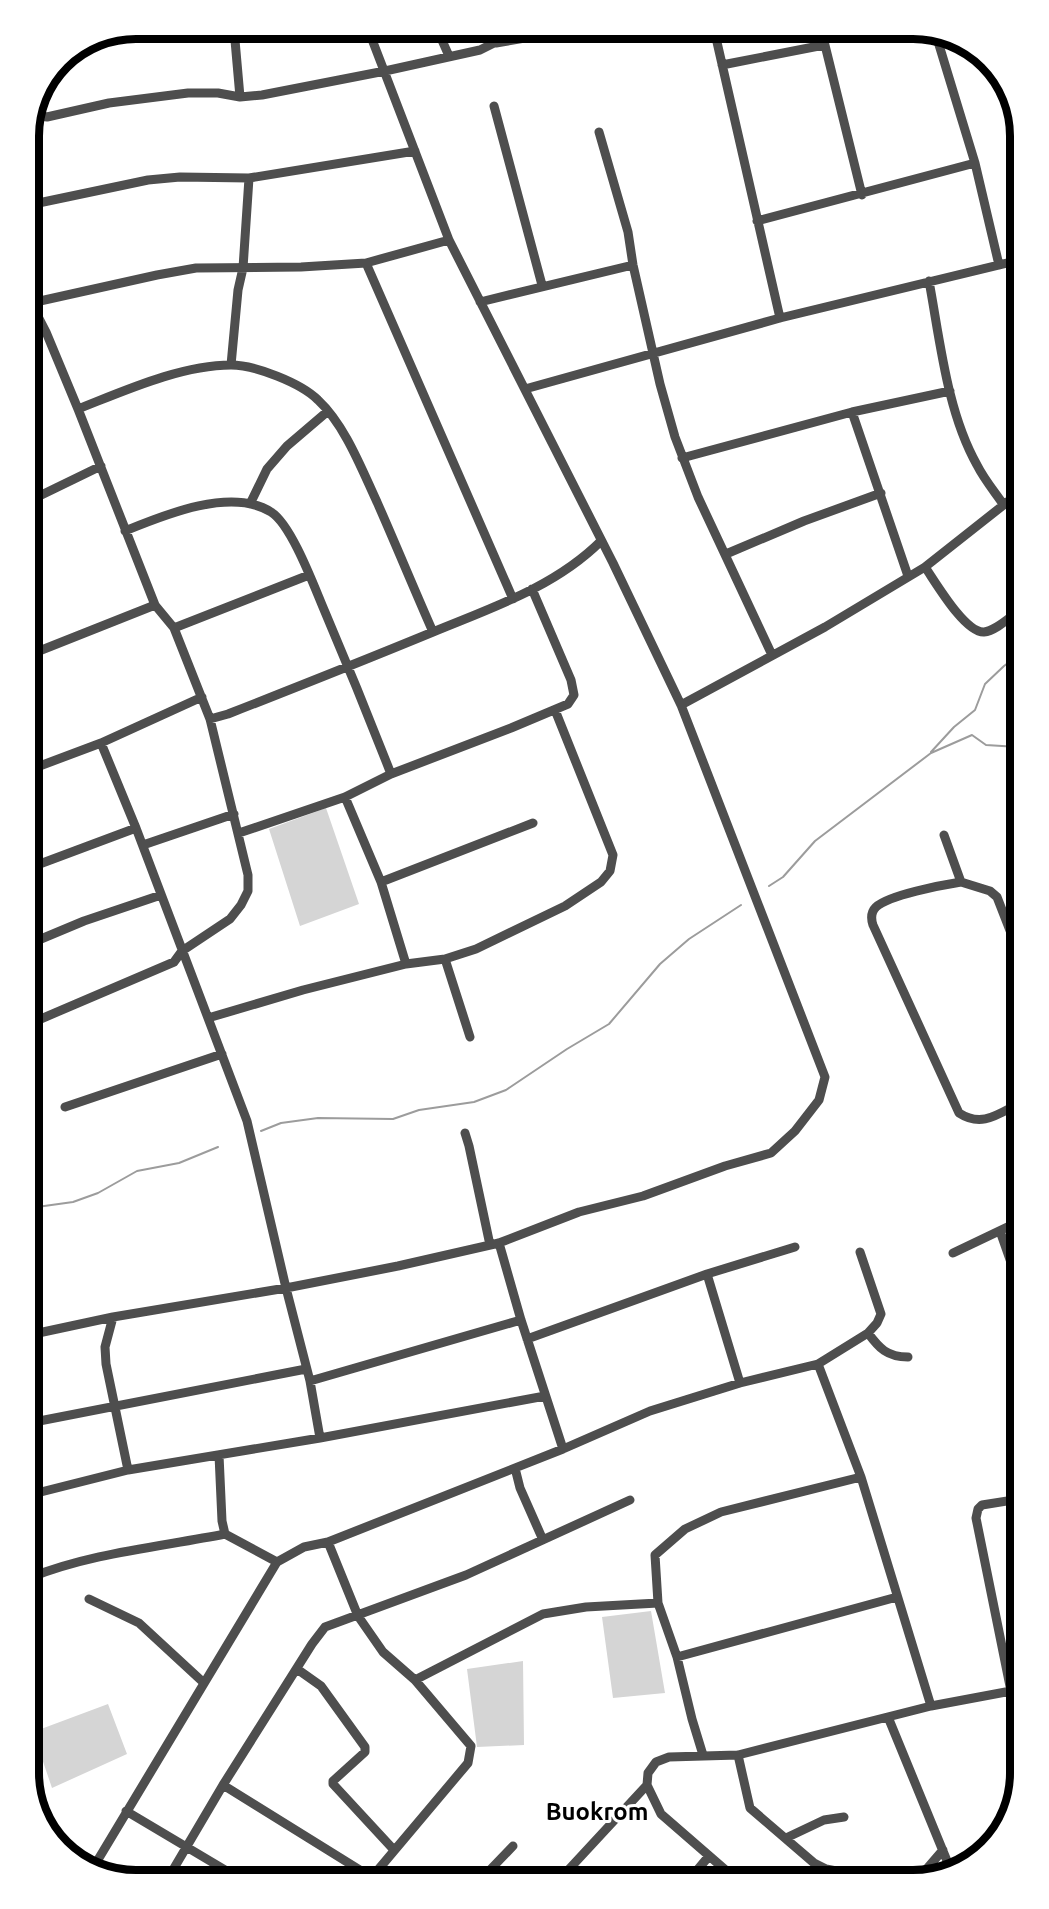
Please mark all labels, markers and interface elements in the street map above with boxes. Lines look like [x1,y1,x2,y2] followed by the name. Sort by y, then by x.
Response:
[546,1798,648,1825] district label: Buokrom

